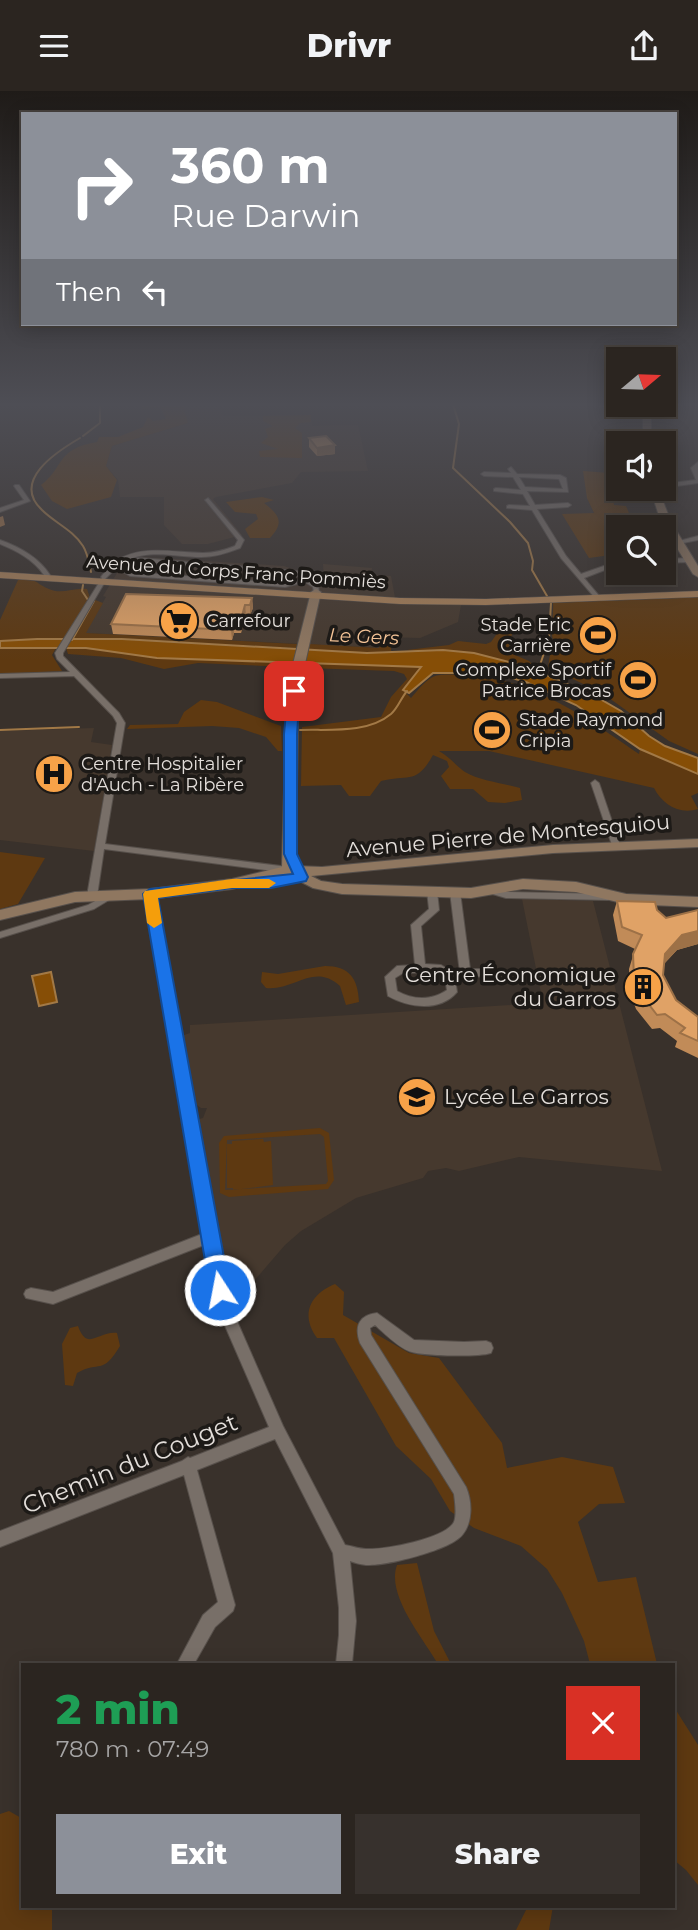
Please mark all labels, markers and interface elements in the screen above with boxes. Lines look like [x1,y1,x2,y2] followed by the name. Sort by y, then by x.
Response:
[307,26,391,65] text: Drivr
[35,27,73,65] icon: menu
[625,27,663,65] icon: share
[171,136,330,195] text: 360 m
[56,140,147,231] icon: right
[171,196,360,235] text: Rue Darwin
[136,273,174,311] icon: left
[56,276,122,308] text: Then
[606,347,676,417] north arrow
[606,347,676,585] map controls
[606,431,676,501] button: sound
[606,515,676,585] button: search
[86,551,387,593] street label: Avenue du Corps Franc Pommiès
[158,600,200,642] supermarket icon: Carrefour
[206,610,291,632] place label: Carrefour
[480,614,571,657] place label: Stade Eric Carrière
[577,614,619,656] sports icon: Stade Eric Carrière
[328,623,400,650] water label: Le Gers
[455,659,612,702] place label: Complexe Sportif Patrice Brocas
[617,659,659,701] sports icon: Complexe Sportif Patrice Brocas
[264,661,324,721] pin
[275,672,313,710] icon: arrive
[471,709,513,751] sports icon: Stade Raymond Cripia
[519,709,663,752] place label: Stade Raymond Cripia
[33,753,75,795] hospital icon: Centre Hospitalier d'Auch - La Ribère
[81,753,244,796] place label: Centre Hospitalier d'Auch - La Ribère
[345,809,671,862] street label: Avenue Pierre de Montesquiou
[405,962,616,1011] place label: Centre Économique du Garros
[622,966,664,1008] building icon: Centre Économique du Garros
[396,1076,438,1118] school or university icon: Lycée Le Garros
[444,1084,609,1109] place label: Lycée Le Garros
[183,1253,257,1327] position arrow
[18,1407,242,1520] street label: Chemin du Couget
[56,1683,180,1735] text: 2 min
[566,1686,640,1760] button: close
[56,1735,209,1763] text: 780 m · 07:49
[56,1814,341,1894] button: Exit
[355,1814,640,1894] button: Share

